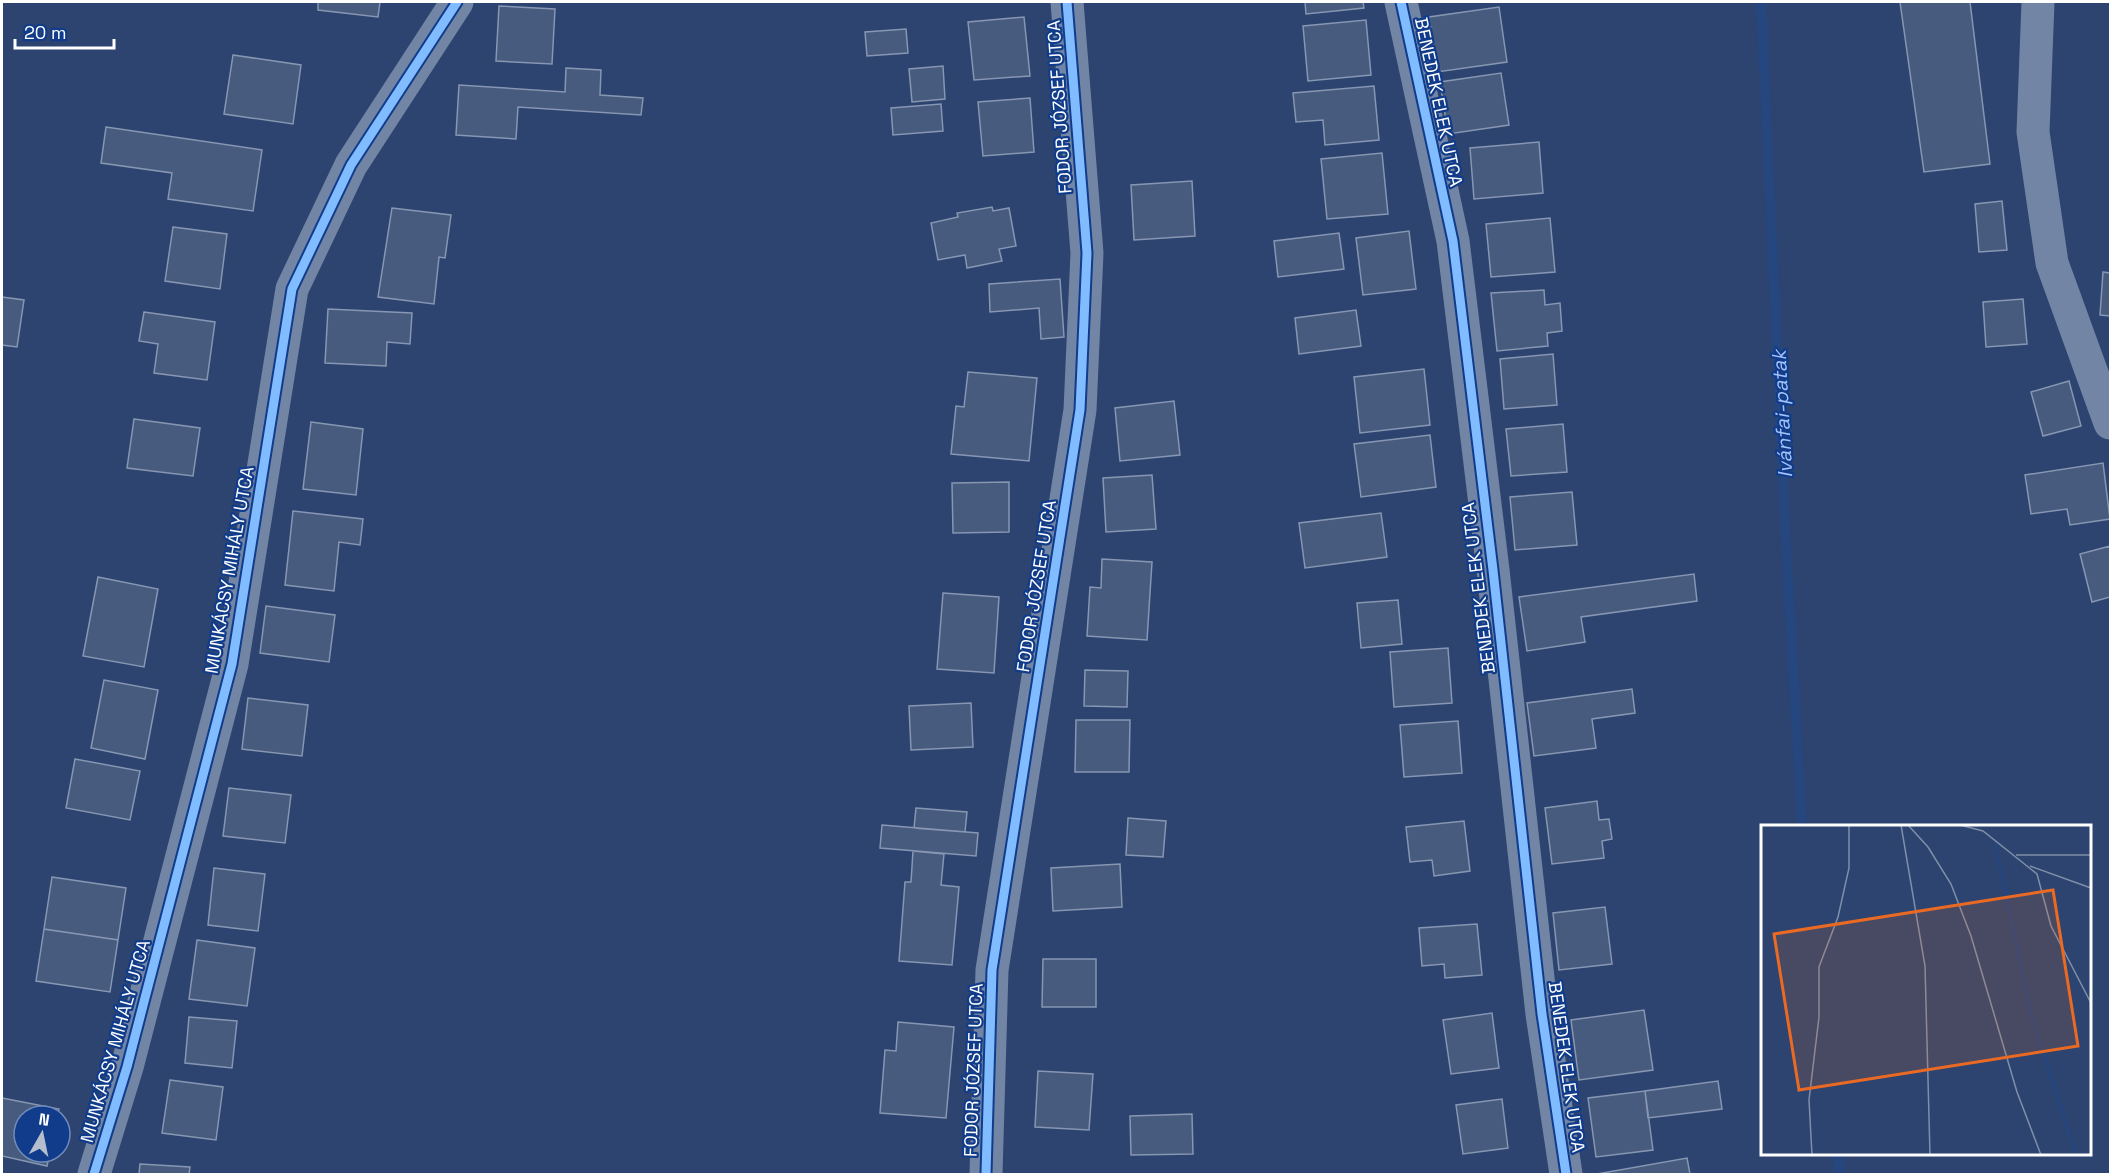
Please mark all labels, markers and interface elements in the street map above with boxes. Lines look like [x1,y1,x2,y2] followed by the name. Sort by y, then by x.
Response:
[15,12,114,50] scale bar
[1410,15,1468,189] street label: BENEDEK ELEK UTCA
[1041,19,1077,195] street label: FODOR JÓZSEF UTCA
[24,21,67,44] text: 20 m
[1766,347,1798,479] water label: Ivánfai-patak
[199,465,259,675] street label: MUNKÁCSY MIHÁLY UTCA
[1011,498,1061,674] street label: FODOR JÓZSEF UTCA
[1456,501,1500,675] street label: BENEDEK ELEK UTCA
[1761,825,2091,1155] inset map
[75,937,155,1145] street label: MUNKÁCSY MIHÁLY UTCA
[1544,980,1590,1154] street label: BENEDEK ELEK UTCA
[958,983,988,1157] street label: FODOR JÓZSEF UTCA
[12,1104,72,1164] north arrow
[37,1108,51,1131] text: N

